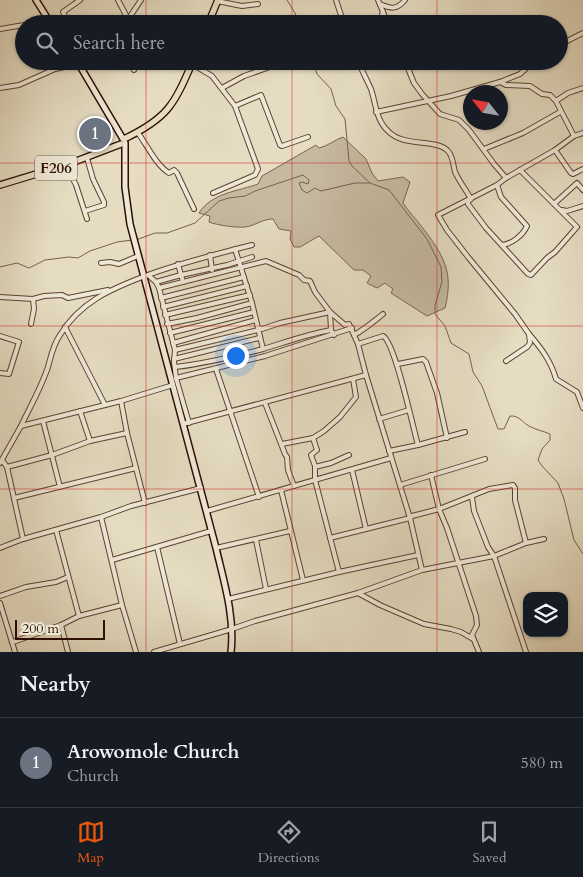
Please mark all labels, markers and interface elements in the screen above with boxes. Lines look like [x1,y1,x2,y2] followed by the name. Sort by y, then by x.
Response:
[15,15,568,70] search box
[33,29,61,57] icon: search
[73,30,165,56] text: Search here
[463,85,508,130] north arrow
[79,115,111,153] pin: 1
[35,156,77,180] road number: F206
[223,343,249,369] your location
[523,592,568,637] map controls
[523,592,568,637] button: layers
[15,617,105,640] scale bar
[22,619,59,638] text: 200 m
[20,670,91,699] text: Nearby
[67,739,239,765] text: Arowomole Church
[32,752,40,774] text: 1
[521,752,563,774] text: 580 m
[67,765,119,787] text: Church
[77,818,105,867] tab: Map
[258,818,319,867] tab: Directions
[472,818,506,867] tab: Saved

